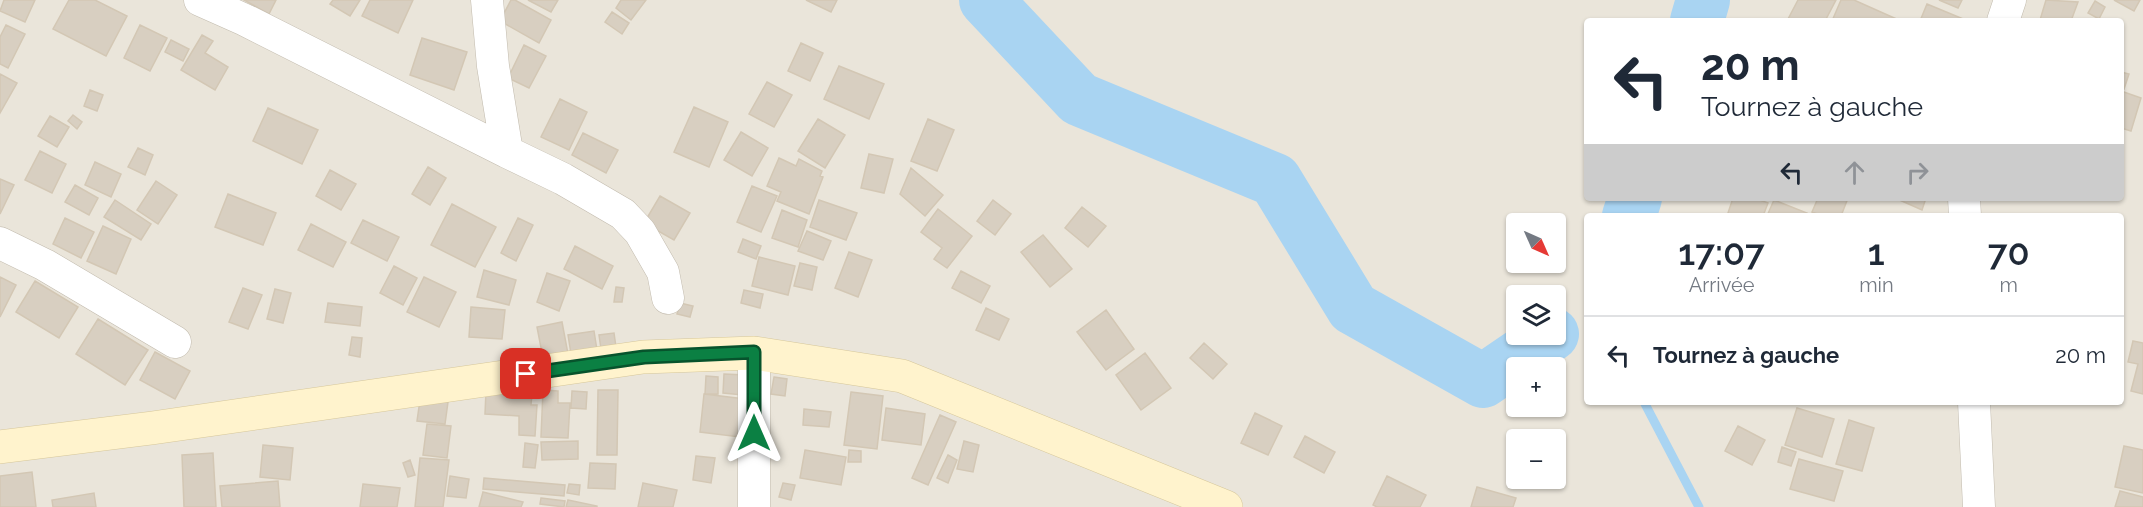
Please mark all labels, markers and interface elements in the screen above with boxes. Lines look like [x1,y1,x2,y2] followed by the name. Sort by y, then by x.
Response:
[1701,41,1800,90] text: 20 m
[1602,42,1680,120] icon: left
[1701,91,1923,122] text: Tournez à gauche
[1775,156,1808,189] icon: left
[1838,156,1871,189] icon: ahead
[1901,156,1934,189] icon: right
[1506,213,1566,273] north arrow
[1506,213,1566,489] map controls
[1678,231,1765,273] text: 17:07
[1868,231,1885,273] text: 1
[1988,231,2030,273] text: 70
[1689,273,1754,297] text: Arrivée
[1859,273,1894,297] text: min
[2000,273,2018,297] text: m
[1506,285,1566,345] button: layers
[1602,339,1635,372] icon: left
[1653,342,1839,368] text: Tournez à gauche
[2055,342,2106,368] text: 20 m
[500,348,551,399] pin
[509,357,542,390] icon: arrive
[1506,357,1566,417] button: +
[722,401,786,465] position arrow
[1506,429,1566,489] button: −

